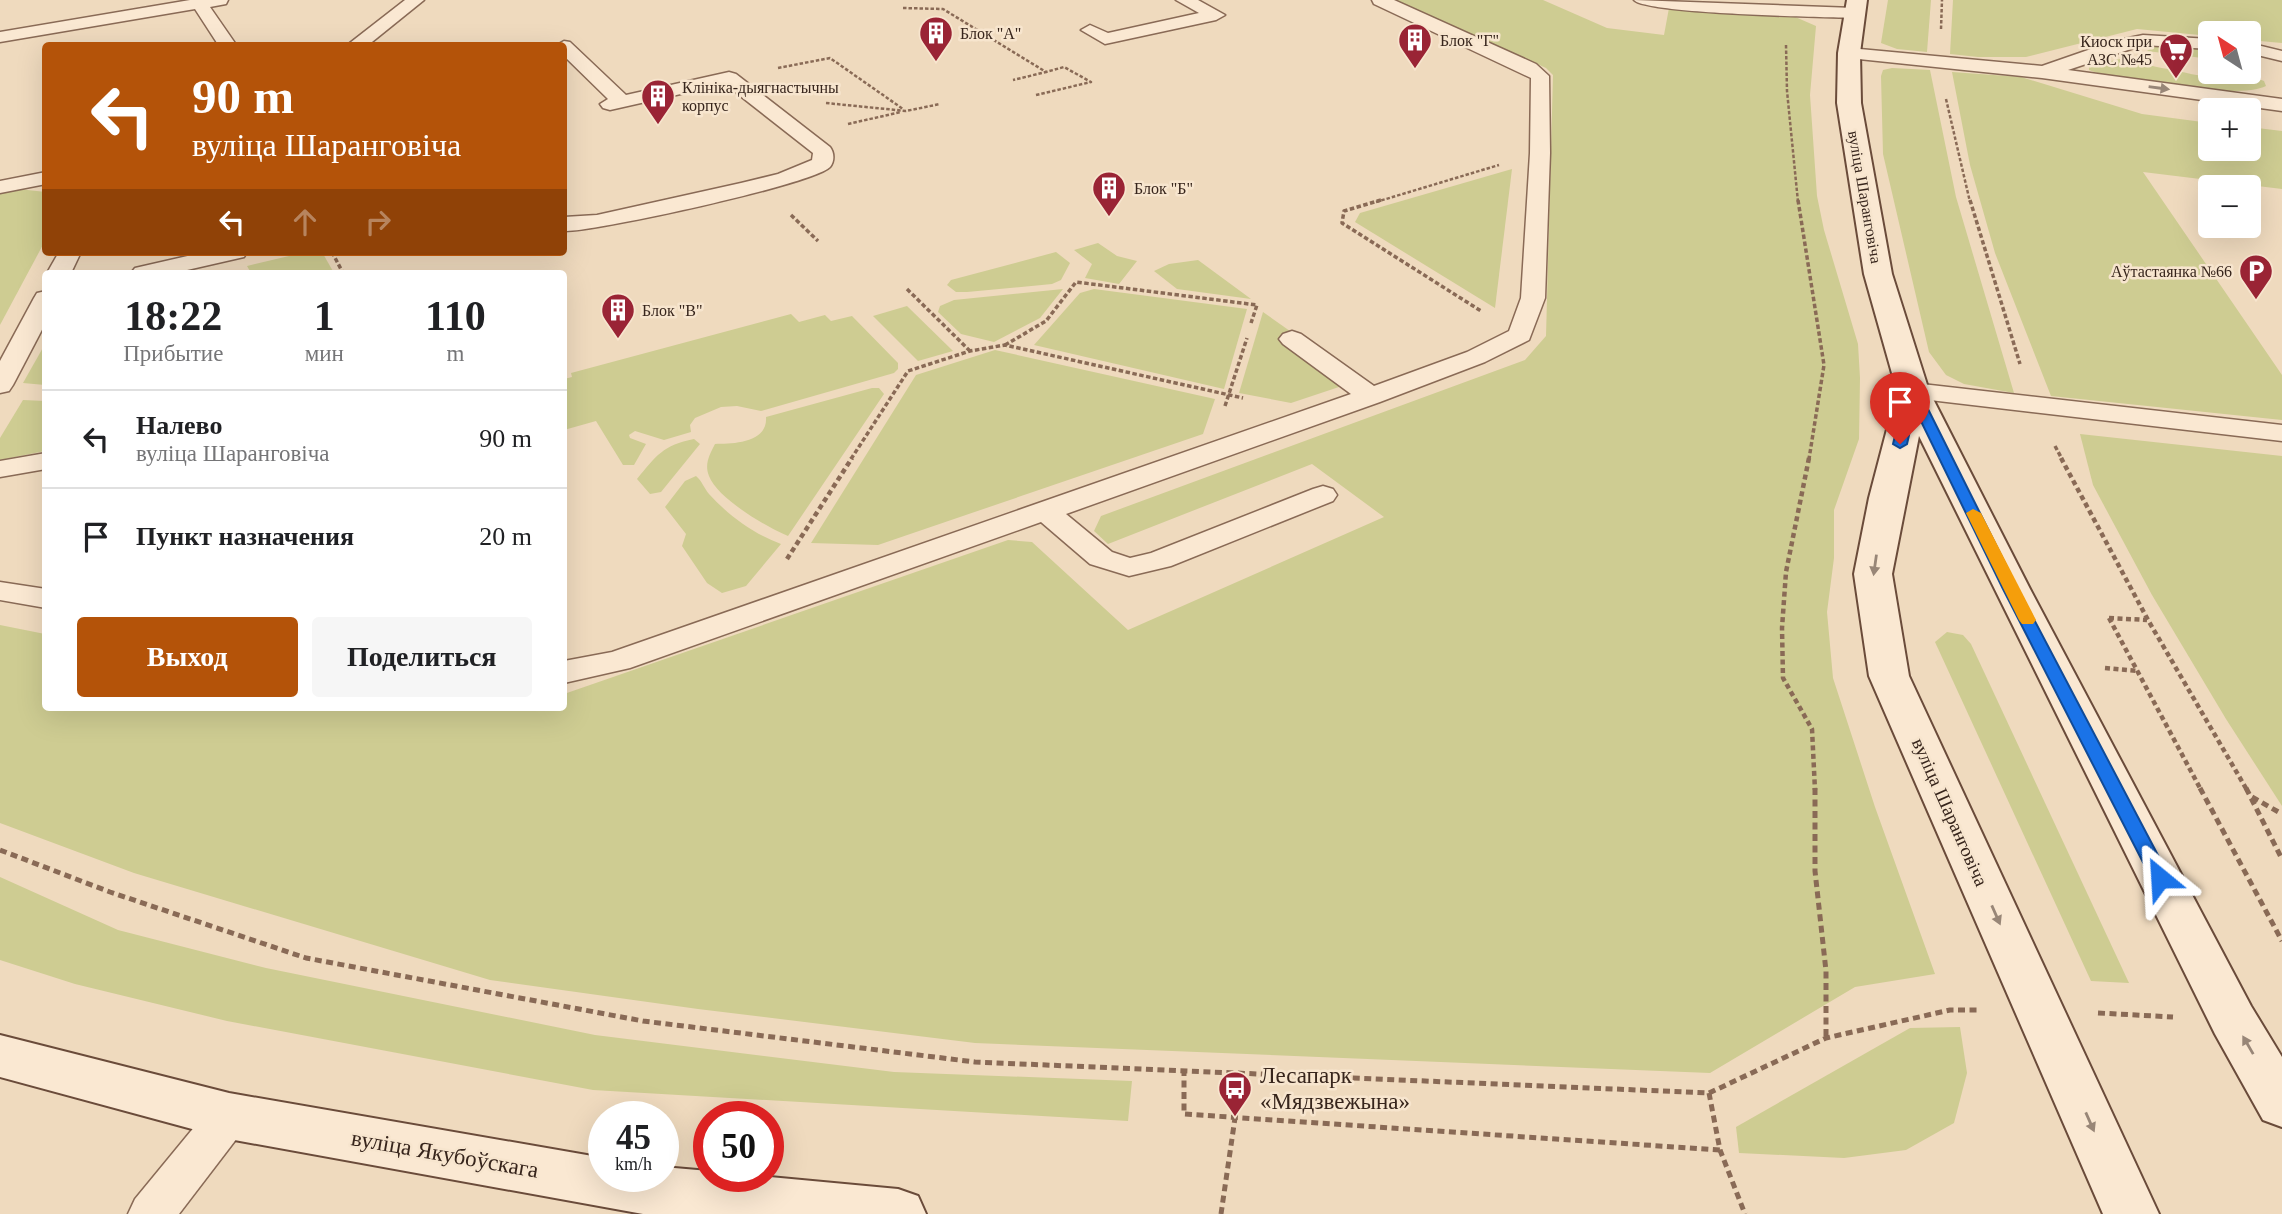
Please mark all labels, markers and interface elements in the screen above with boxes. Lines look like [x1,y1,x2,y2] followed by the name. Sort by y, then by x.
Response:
[917,14,955,63] building icon: Блок "А"
[1396,21,1434,70] building icon: Блок "Г"
[2198,21,2261,84] north arrow
[2198,21,2261,238] map controls
[960,25,1021,42] place label: Блок "А"
[2157,31,2195,80] supermarket icon: Киоск при АЗС №45
[1440,32,1499,49] place label: Блок "Г"
[2080,33,2152,68] place label: Киоск при АЗС №45
[192,69,294,124] text: 90 m
[77,70,168,161] icon: left
[639,77,677,126] building icon: Клініка-дыягнастычны корпус
[682,79,839,115] place label: Клініка-дыягнастычны корпус
[2148,83,2170,94] one-way arrow
[2198,98,2261,161] button: +
[192,127,461,163] text: вуліца Шаранговіча
[1844,129,1885,265] street label: вуліца Шаранговіча
[1090,169,1128,218] building icon: Блок "Б"
[2198,175,2261,238] button: −
[1134,180,1193,197] place label: Блок "Б"
[213,203,251,241] icon: left
[286,203,324,241] icon: ahead
[359,203,397,241] icon: right
[2237,252,2275,301] parking icon: Аўтастаянка №66
[2111,263,2232,281] place label: Аўтастаянка №66
[599,291,637,340] building icon: Блок "В"
[124,293,222,339] text: 18:22
[314,293,335,339] text: 1
[425,293,486,339] text: 110
[642,302,702,319] place label: Блок "В"
[123,341,223,366] text: Прибытие
[305,341,344,366] text: мин
[446,341,464,366] text: m
[1870,372,1930,444] pin
[1881,383,1919,421] icon: arrive
[136,411,222,440] text: Налево
[77,420,115,458] icon: left
[479,424,532,453] text: 90 m
[136,441,330,466] text: вуліца Шаранговіча
[77,518,115,556] icon: arrive
[136,522,354,551] text: Пункт назначения
[479,522,532,551] text: 20 m
[1870,554,1881,576] one-way arrow
[77,617,298,697] button: Выход
[312,617,532,697] button: Поделиться
[1908,735,1992,890] street label: вуліца Шаранговіча
[2123,841,2197,915] position arrow
[1990,905,2002,925] one-way arrow
[2242,1035,2254,1055] one-way arrow
[1260,1063,1410,1114] place label: Лесапарк «Мядзвежына»
[1216,1069,1254,1118] bus stop icon: Лесапарк «Мядзвежына»
[693,1101,784,1192] speed limit sign: 50
[2084,1112,2096,1132] one-way arrow
[616,1118,651,1157] text: 45
[349,1125,541,1183] street label: вуліца Якубоўскага
[615,1154,652,1174] text: km/h

